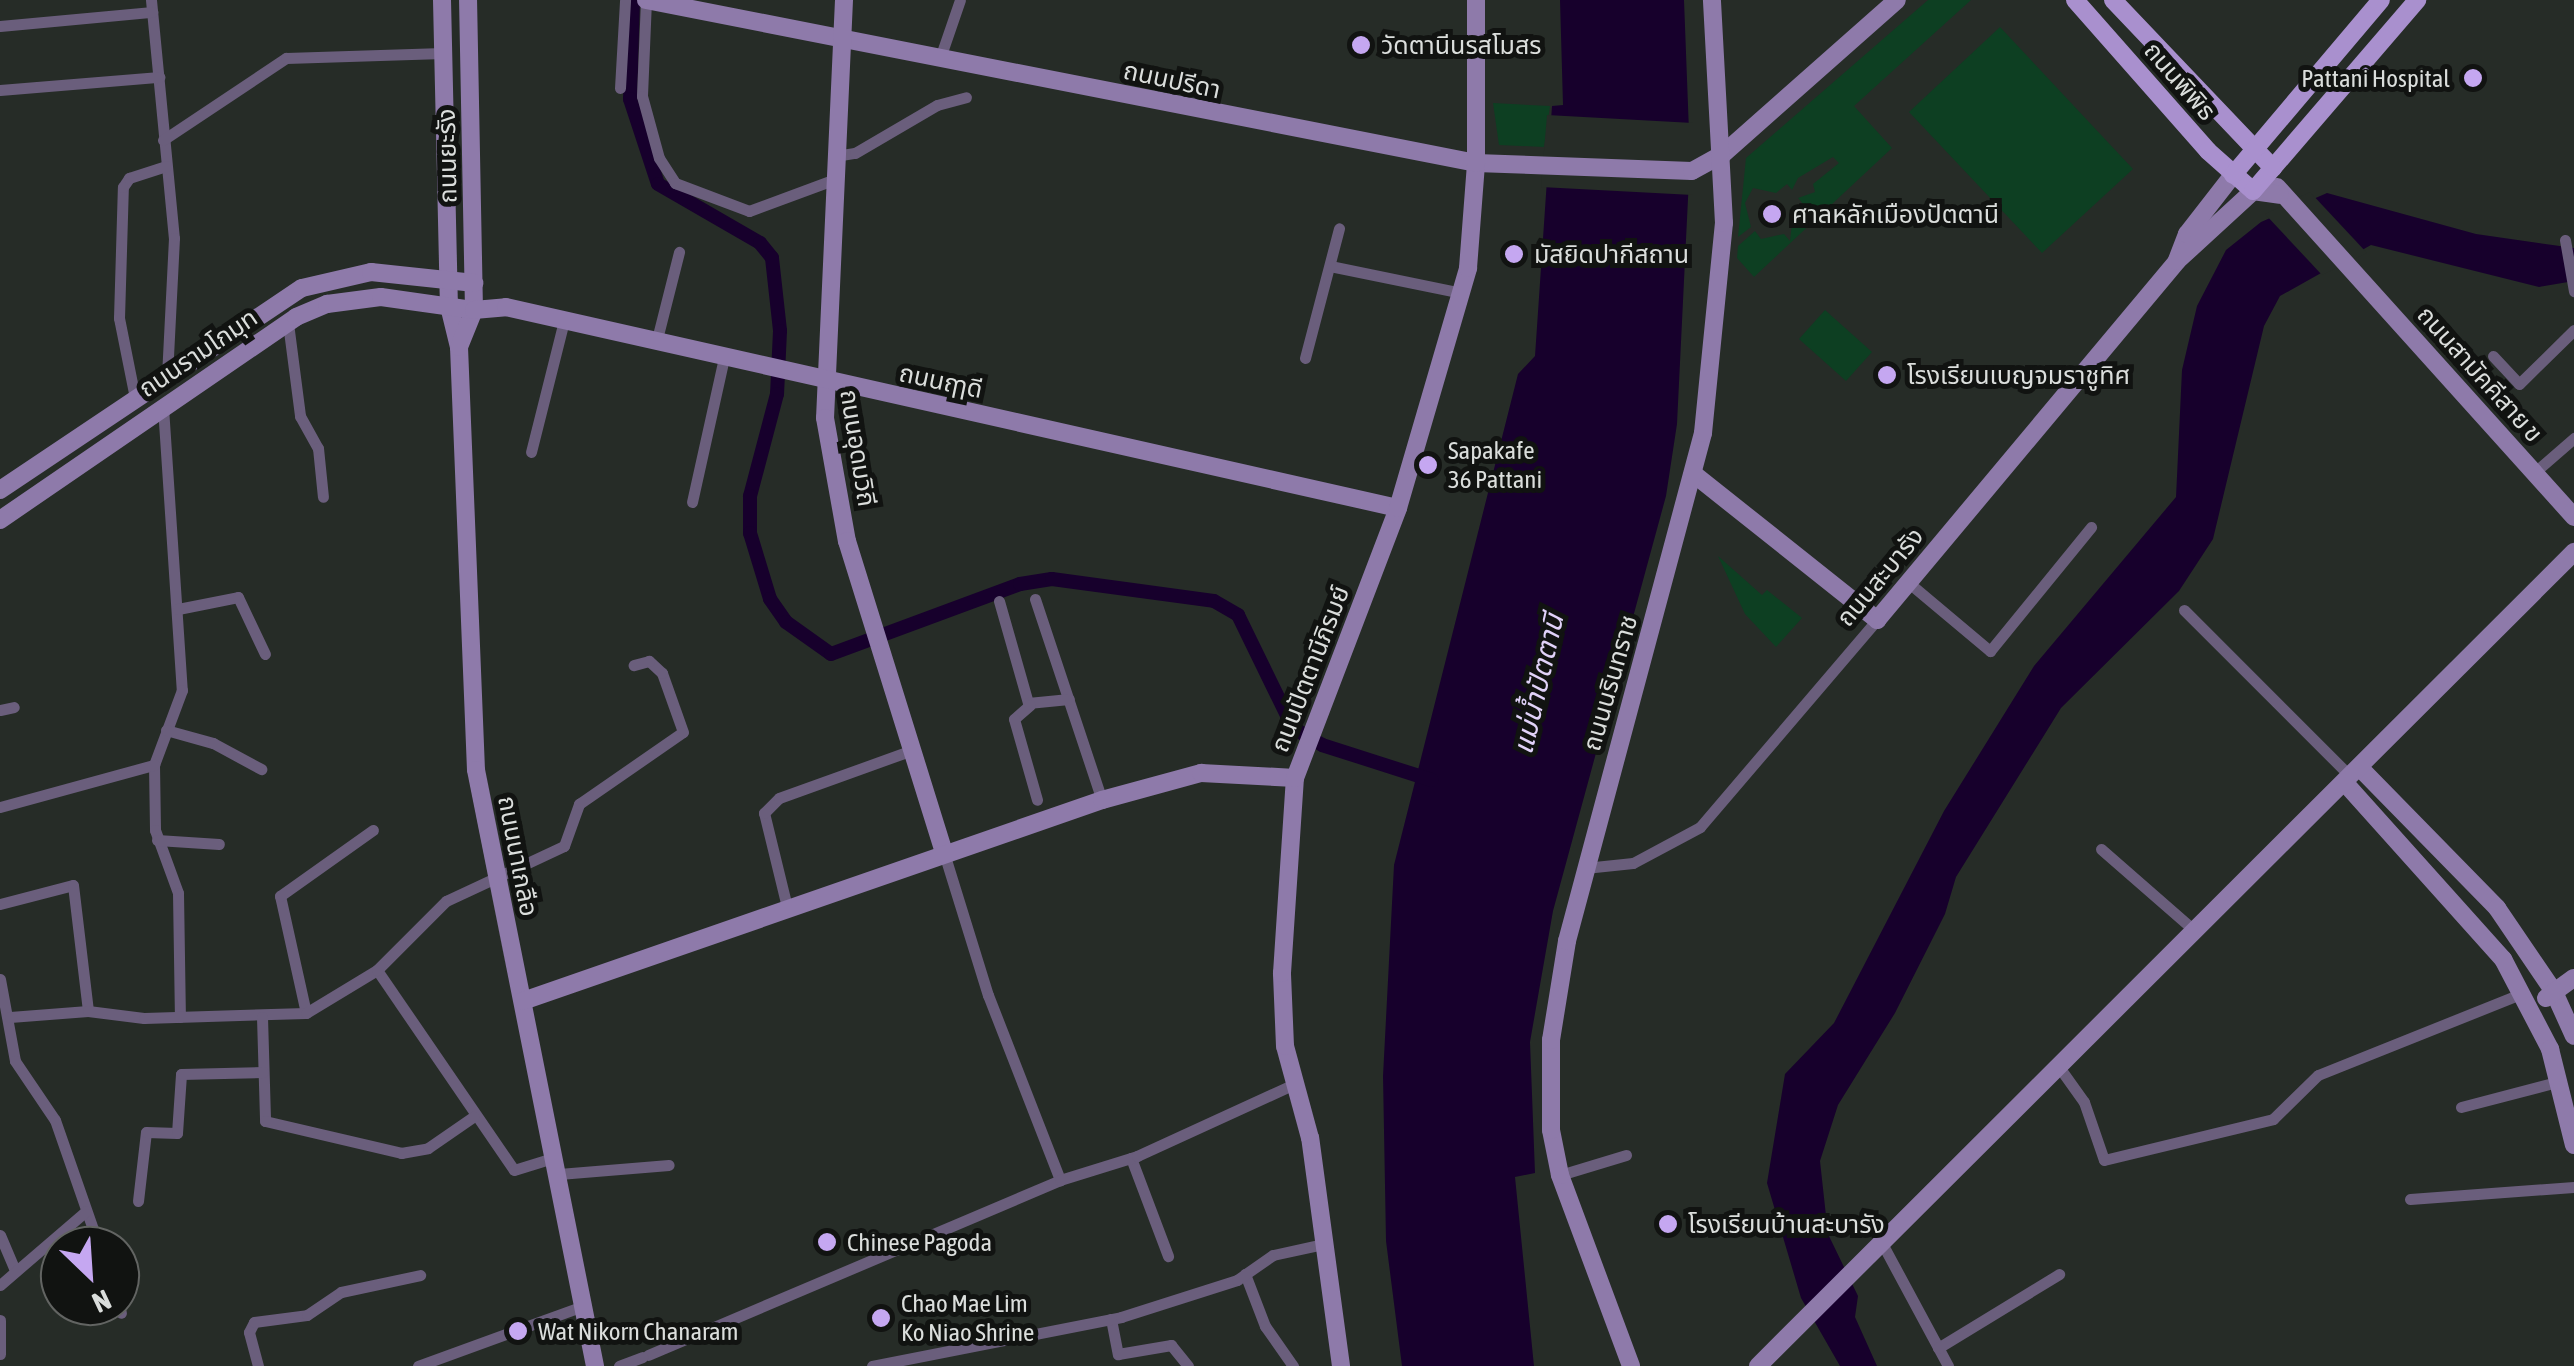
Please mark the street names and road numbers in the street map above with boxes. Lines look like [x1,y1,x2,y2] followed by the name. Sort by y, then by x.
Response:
[2138,36,2222,126] street label: ถนนพิพิธ
[1121,55,1223,105] street label: ถนนปรีดา
[431,108,463,204] street label: ถนนยะรัง
[2411,300,2549,448] street label: ถนนสามัคคีสาย ข
[133,302,263,404] street label: ถนนรามโกมุท
[896,358,986,404] street label: ถนนฤๅดี
[834,387,882,509] street label: ถนนอุดมวิถี
[1830,522,1930,632] street label: ถนนสะบารัง
[1265,582,1355,756] street label: ถนนปัตตานีภิรมย์
[1576,612,1644,754] street label: ถนนนรินทราช
[492,793,544,919] street label: ถนนนาเกลือ

